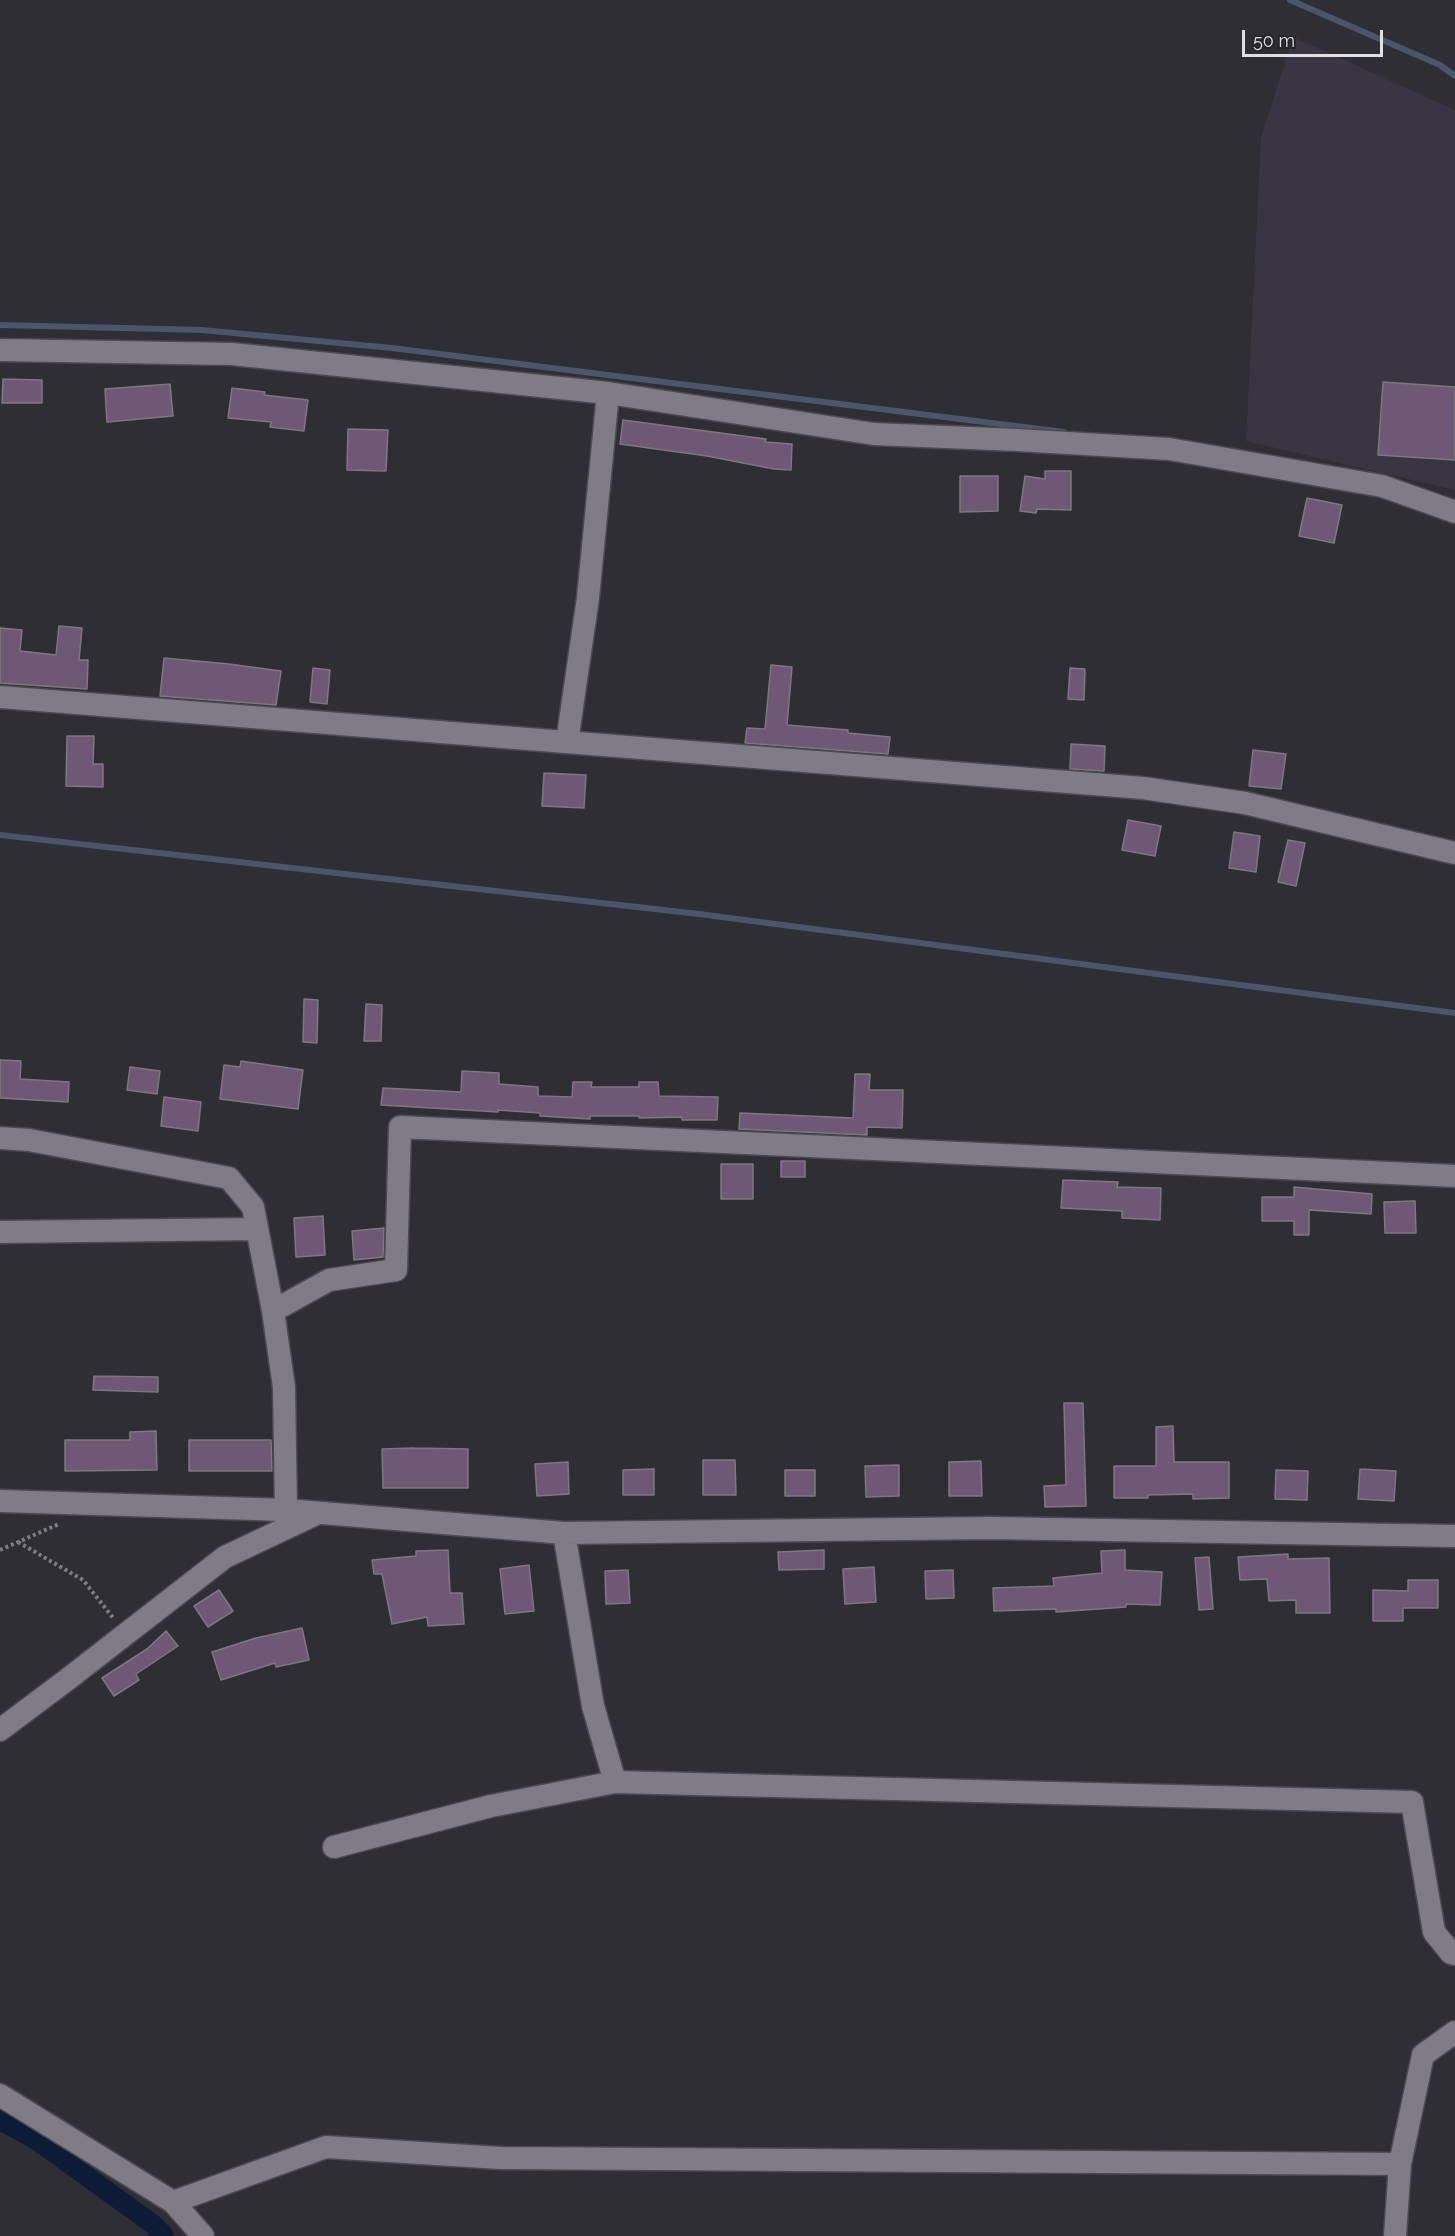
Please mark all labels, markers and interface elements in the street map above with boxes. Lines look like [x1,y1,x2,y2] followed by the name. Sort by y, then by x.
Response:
[1245,18,1386,56] scale bar
[1253,30,1295,51] text: 50 m

